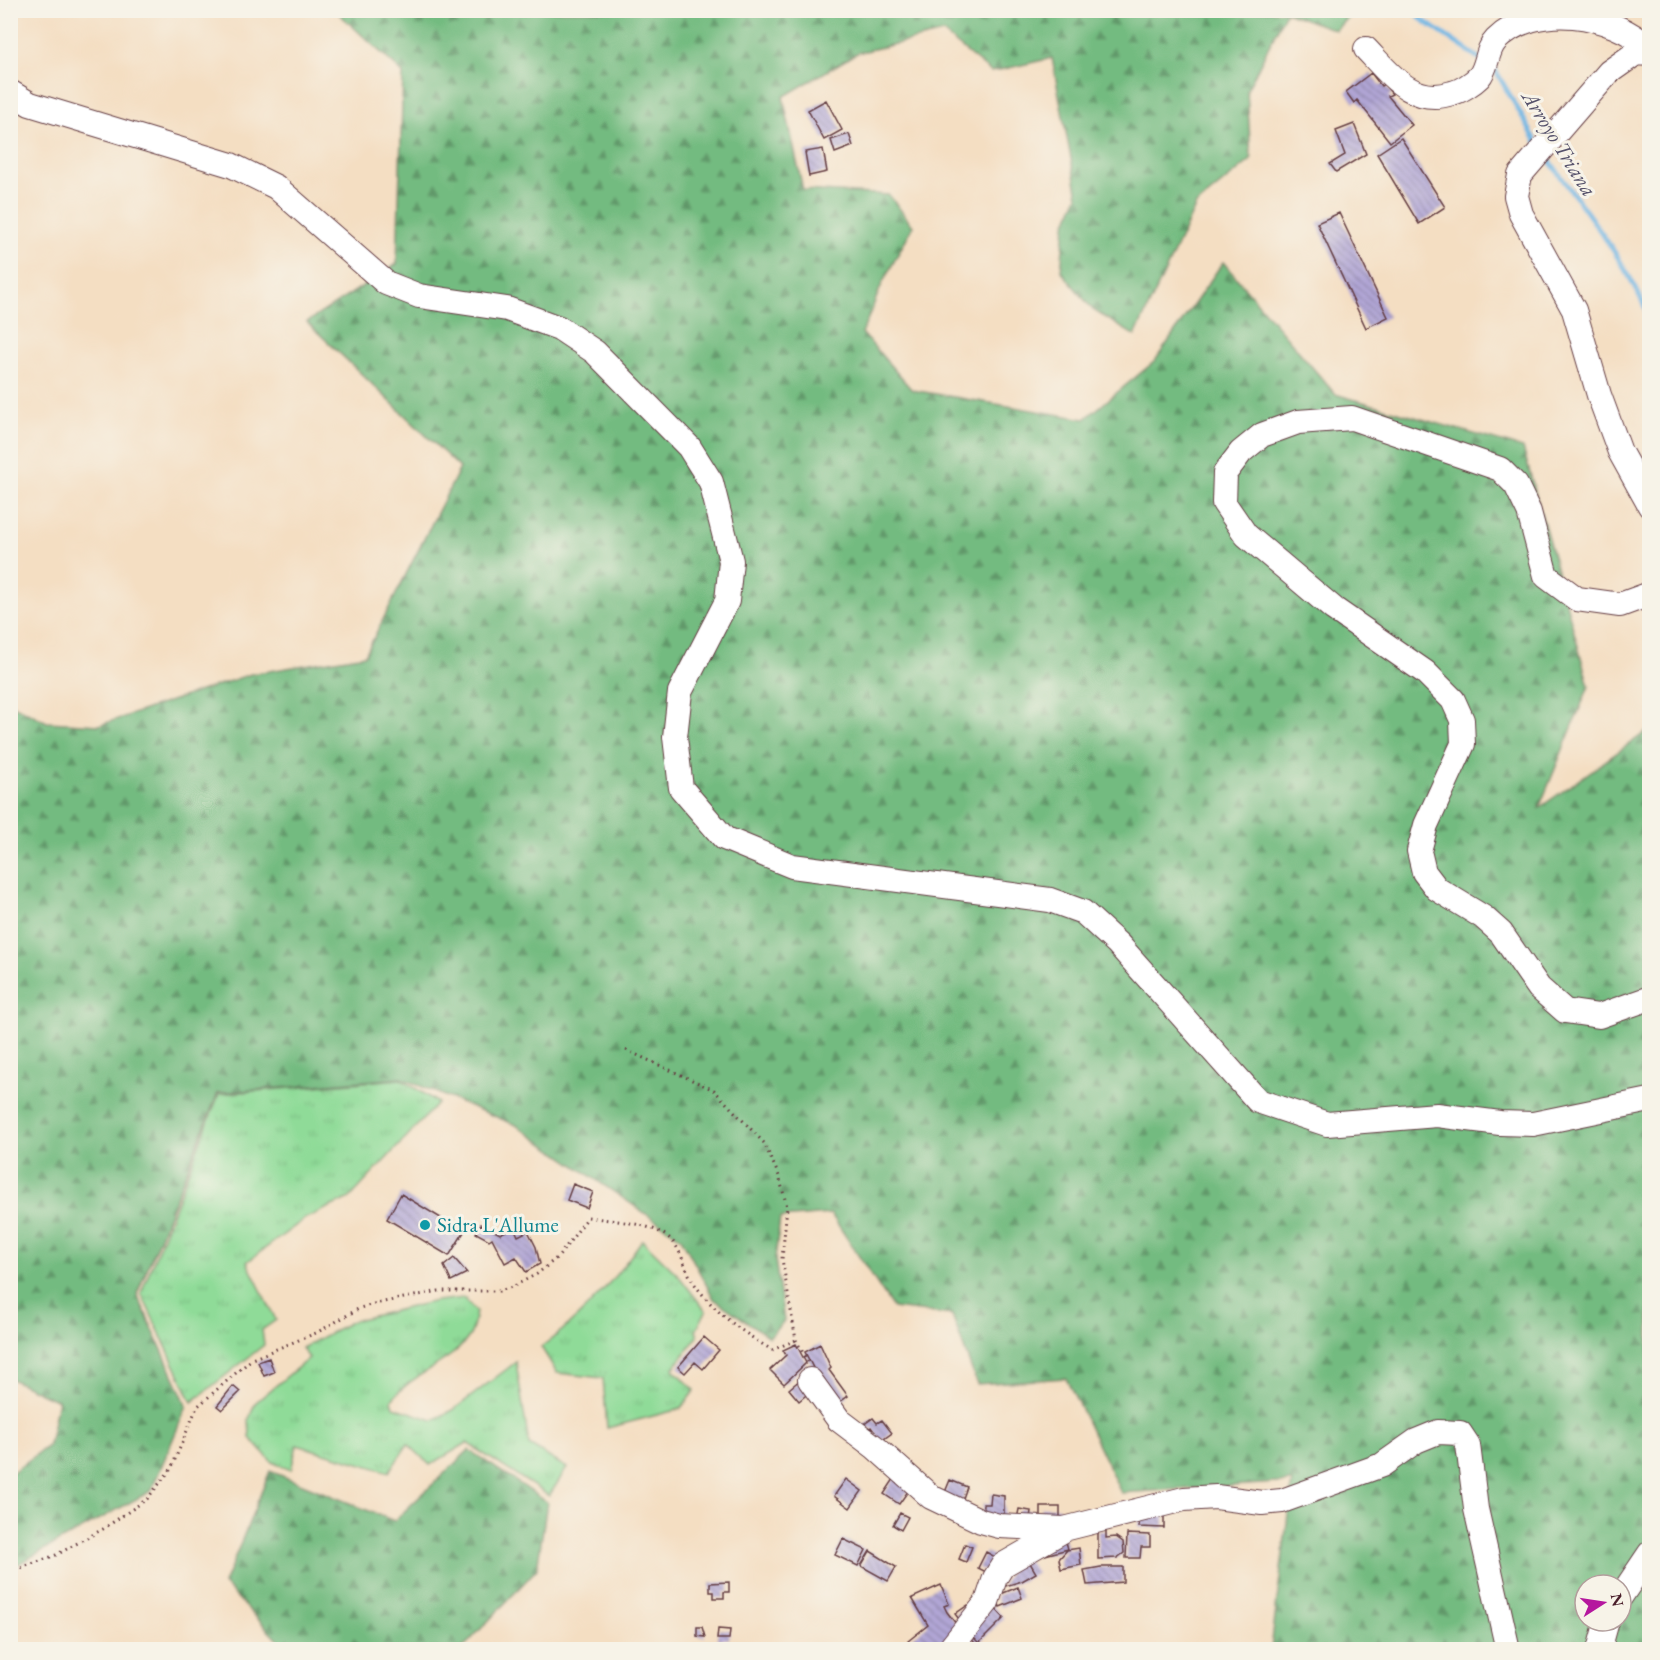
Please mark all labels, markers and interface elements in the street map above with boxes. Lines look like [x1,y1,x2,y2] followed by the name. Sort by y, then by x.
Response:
[1514,83,1604,202] water label: Arroyo Triana
[437,1211,559,1238] place label: Sidra L'Allume
[418,1218,432,1232] marker: Sidra L'Allume
[1573,1573,1633,1633] north arrow
[1606,1591,1629,1609] text: N

